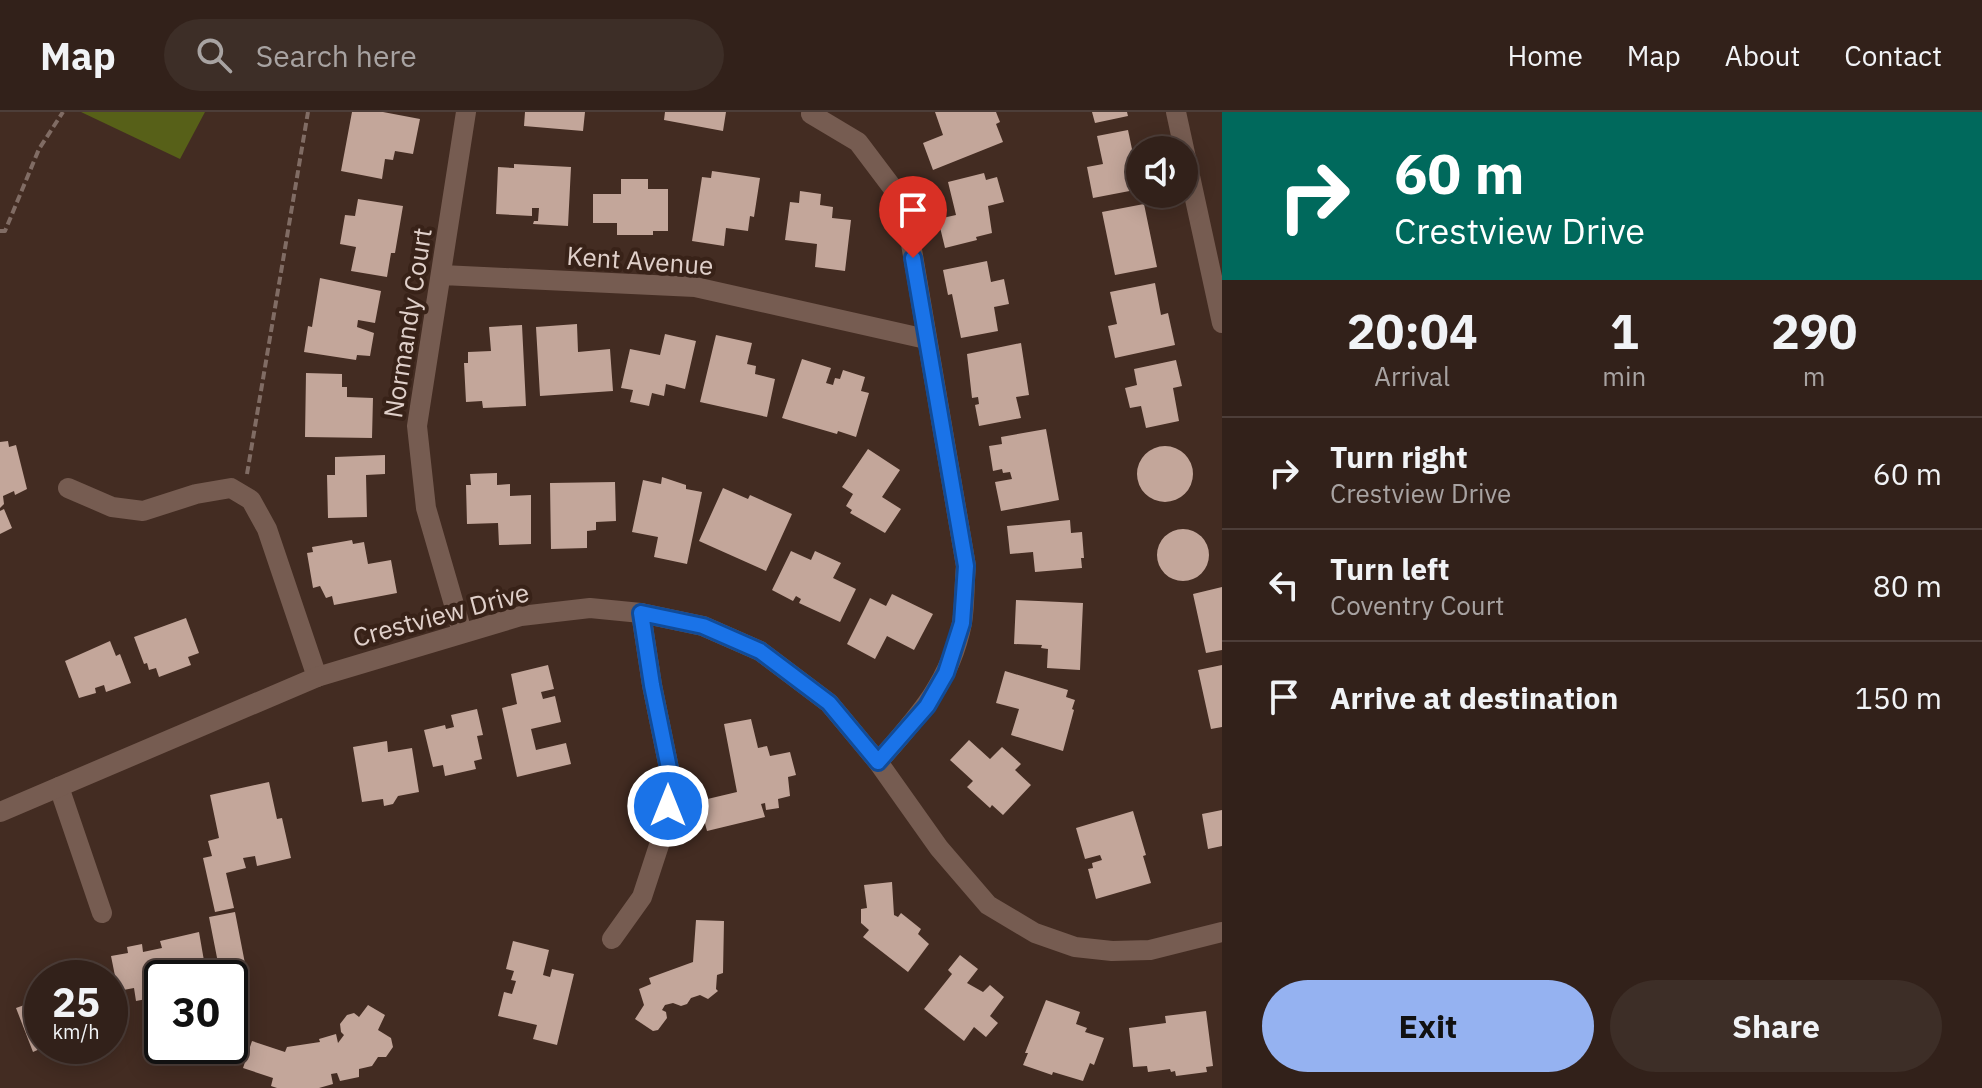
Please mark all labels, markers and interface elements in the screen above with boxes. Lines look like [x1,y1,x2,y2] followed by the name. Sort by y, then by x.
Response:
[164,19,724,91] search box
[40,31,116,80] text: Map
[192,33,236,77] icon: search
[256,36,417,75] text: Search here
[1507,37,1583,74] text: Home
[1627,37,1681,74] text: Map
[1725,37,1800,74] text: About
[1844,37,1942,74] text: Contact
[1126,136,1198,208] map controls
[1126,136,1198,208] button: sound
[1394,137,1524,209] text: 60 m
[1262,144,1366,248] icon: right
[879,176,947,258] pin
[891,188,935,232] icon: arrive
[1394,207,1645,254] text: Crestview Drive
[375,225,439,420] street label: Normandy Court
[566,238,715,282] street label: Kent Avenue
[1347,300,1478,362] text: 20:04
[1610,300,1639,362] text: 1
[1771,300,1857,362] text: 290
[1374,359,1450,393] text: Arrival
[1602,359,1646,393] text: min
[1803,359,1825,393] text: m
[1330,437,1468,476] text: Turn right
[1262,451,1306,495] icon: right
[1873,454,1942,493] text: 60 m
[1330,476,1511,510] text: Crestview Drive
[1330,549,1449,588] text: Turn left
[1262,563,1306,607] icon: left
[1873,566,1942,605] text: 80 m
[349,574,533,654] street label: Crestview Drive
[1330,588,1504,622] text: Coventry Court
[1262,675,1306,719] icon: arrive
[1330,678,1618,717] text: Arrive at destination
[1855,678,1942,717] text: 150 m
[626,764,710,848] position arrow
[144,960,248,1064] speed limit sign: 30
[52,976,100,1028] text: 25
[1262,980,1594,1072] button: Exit
[1610,980,1942,1072] button: Share
[52,1018,100,1045] text: km/h

